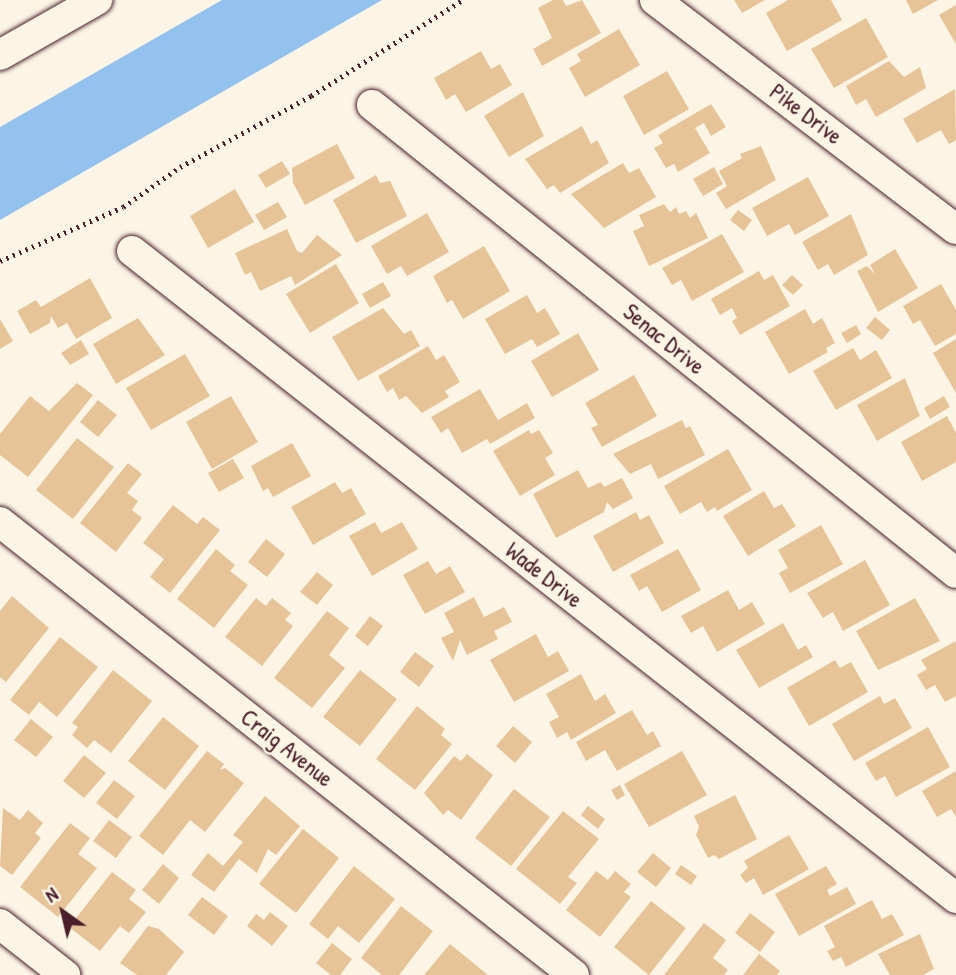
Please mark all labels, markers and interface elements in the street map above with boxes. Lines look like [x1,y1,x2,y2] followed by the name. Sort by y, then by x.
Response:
[764,78,848,150] street label: Pike Drive
[618,298,710,380] street label: Senac Drive
[500,536,588,614] street label: Wade Drive
[235,703,339,793] street label: Craig Avenue
[28,877,98,947] north arrow
[40,881,63,908] text: N

